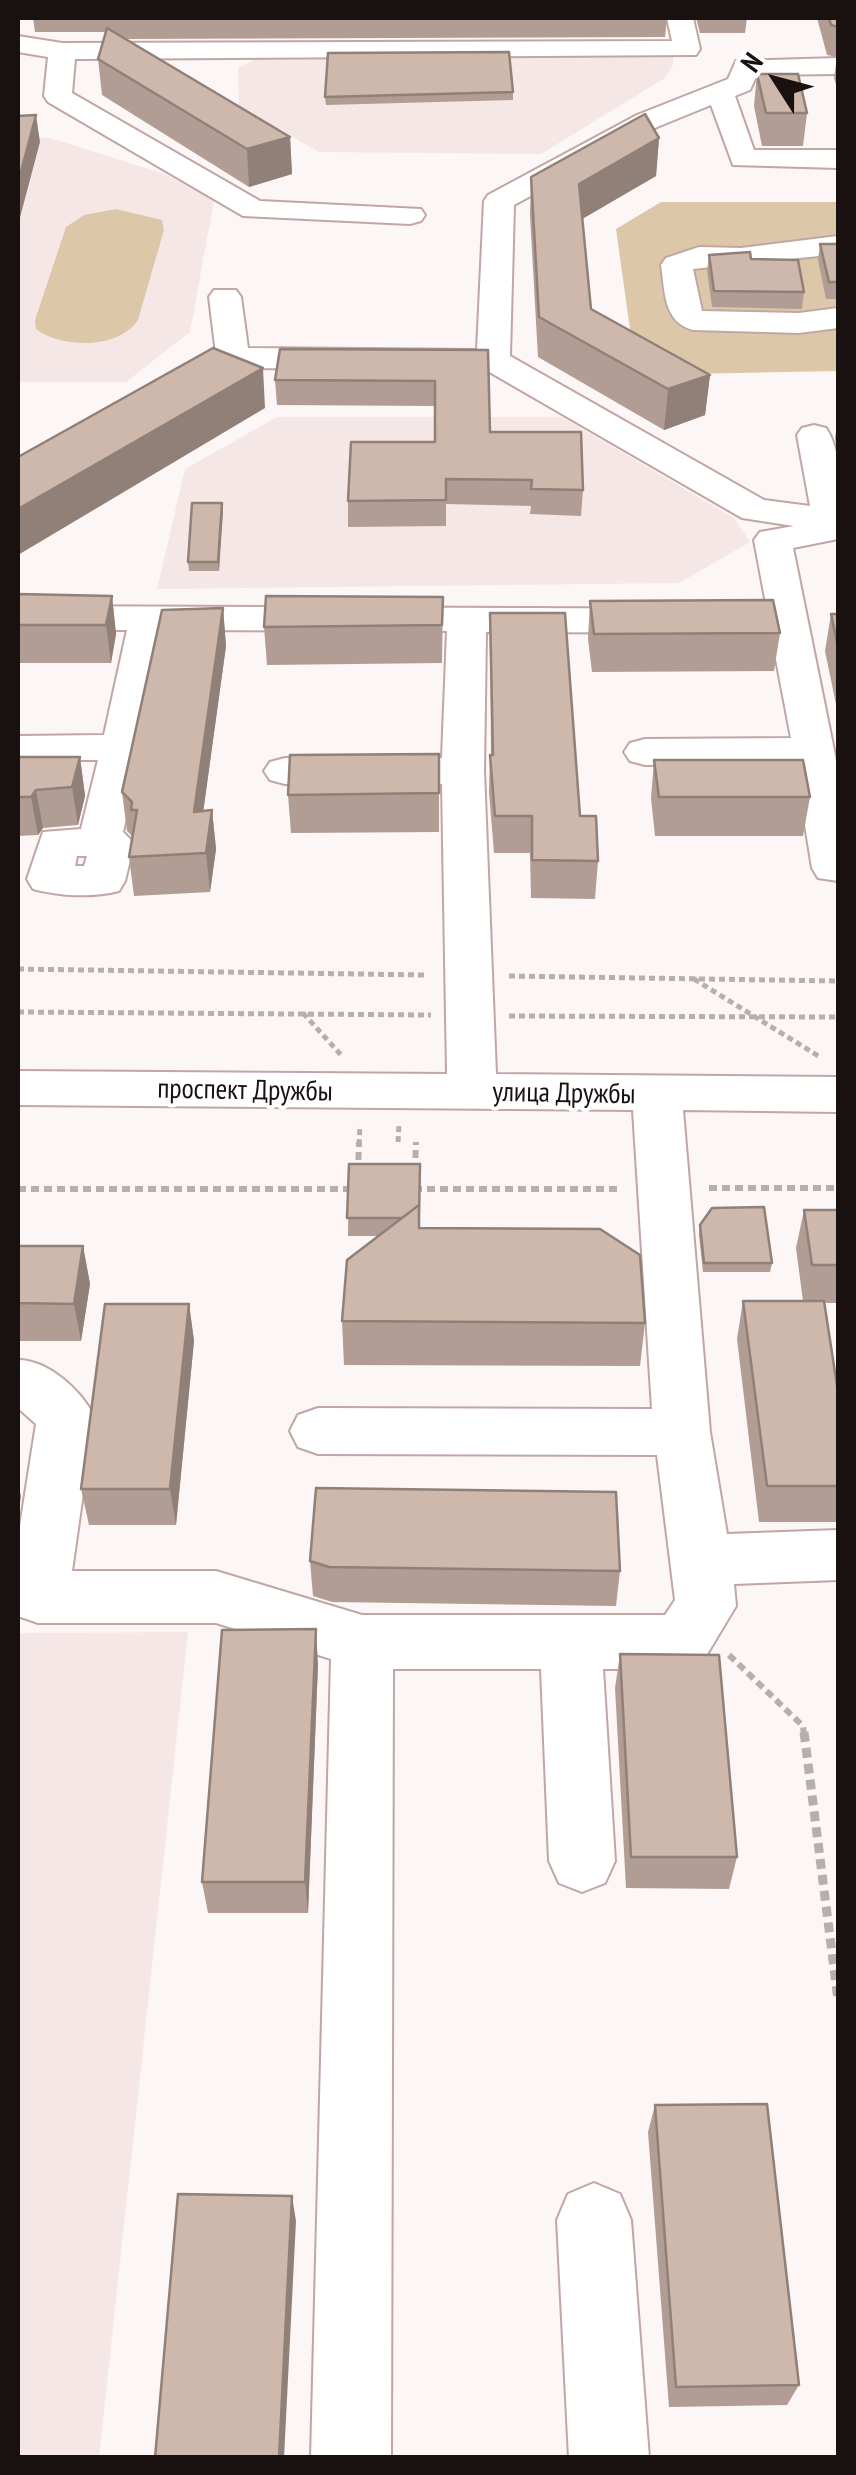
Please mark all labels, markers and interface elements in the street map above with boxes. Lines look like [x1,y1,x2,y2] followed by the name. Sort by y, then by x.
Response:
[726,30,826,130] north arrow
[732,45,771,79] text: N
[157,1073,333,1109] street label: проспект Дружбы
[492,1076,636,1112] street label: улица Дружбы

